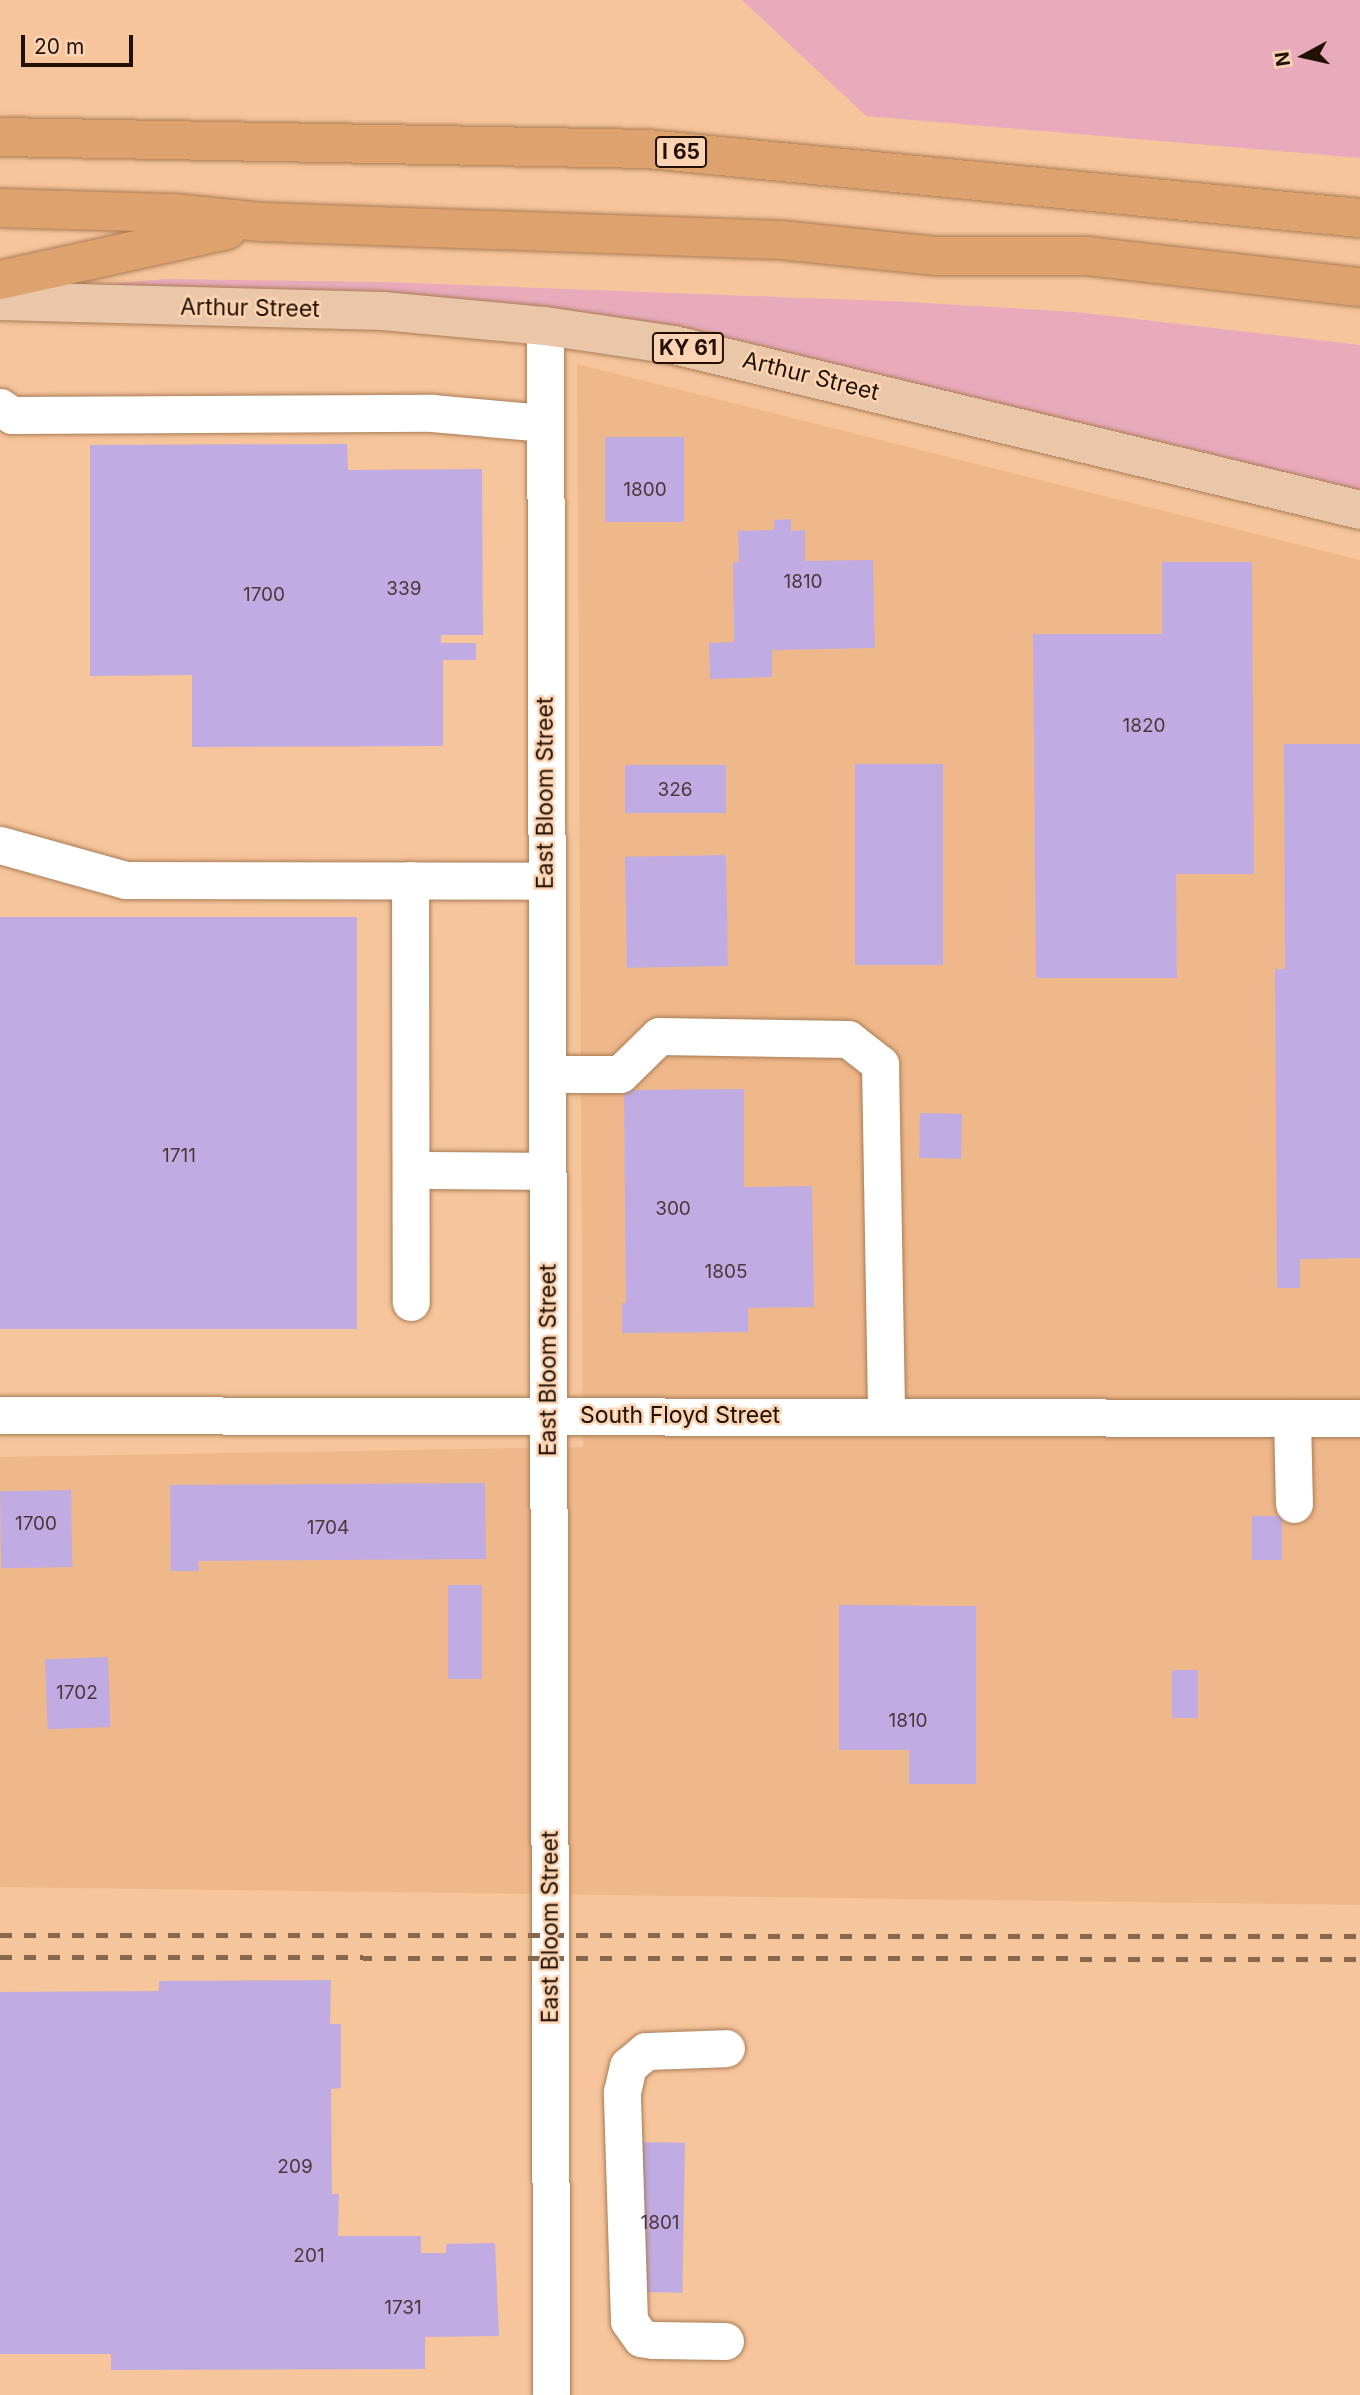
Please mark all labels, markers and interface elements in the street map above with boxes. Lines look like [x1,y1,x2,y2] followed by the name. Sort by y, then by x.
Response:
[24,21,136,65] scale bar
[1269,21,1339,91] north arrow
[34,34,84,59] text: 20 m
[1270,50,1295,68] text: N
[655,134,707,170] road number: I 65
[180,293,320,323] street label: Arthur Street
[651,330,725,366] road number: KY 61
[740,346,882,406] street label: Arthur Street
[623,479,667,501] house number: 1800
[783,571,823,593] house number: 1810
[386,578,422,600] house number: 339
[243,584,285,606] house number: 1700
[531,697,559,889] street label: East Bloom Street
[1122,715,1166,737] house number: 1820
[657,779,693,801] house number: 326
[162,1145,196,1167] house number: 1711
[655,1198,691,1220] house number: 300
[704,1261,748,1283] house number: 1805
[534,1264,562,1456] street label: East Bloom Street
[580,1401,780,1429] street label: South Floyd Street
[15,1513,57,1535] house number: 1700
[307,1517,349,1539] house number: 1704
[56,1682,98,1704] house number: 1702
[888,1710,928,1732] house number: 1810
[536,1831,564,2023] street label: East Bloom Street
[277,2156,313,2178] house number: 209
[640,2212,680,2234] house number: 1801
[293,2245,325,2267] house number: 201
[384,2297,422,2319] house number: 1731

